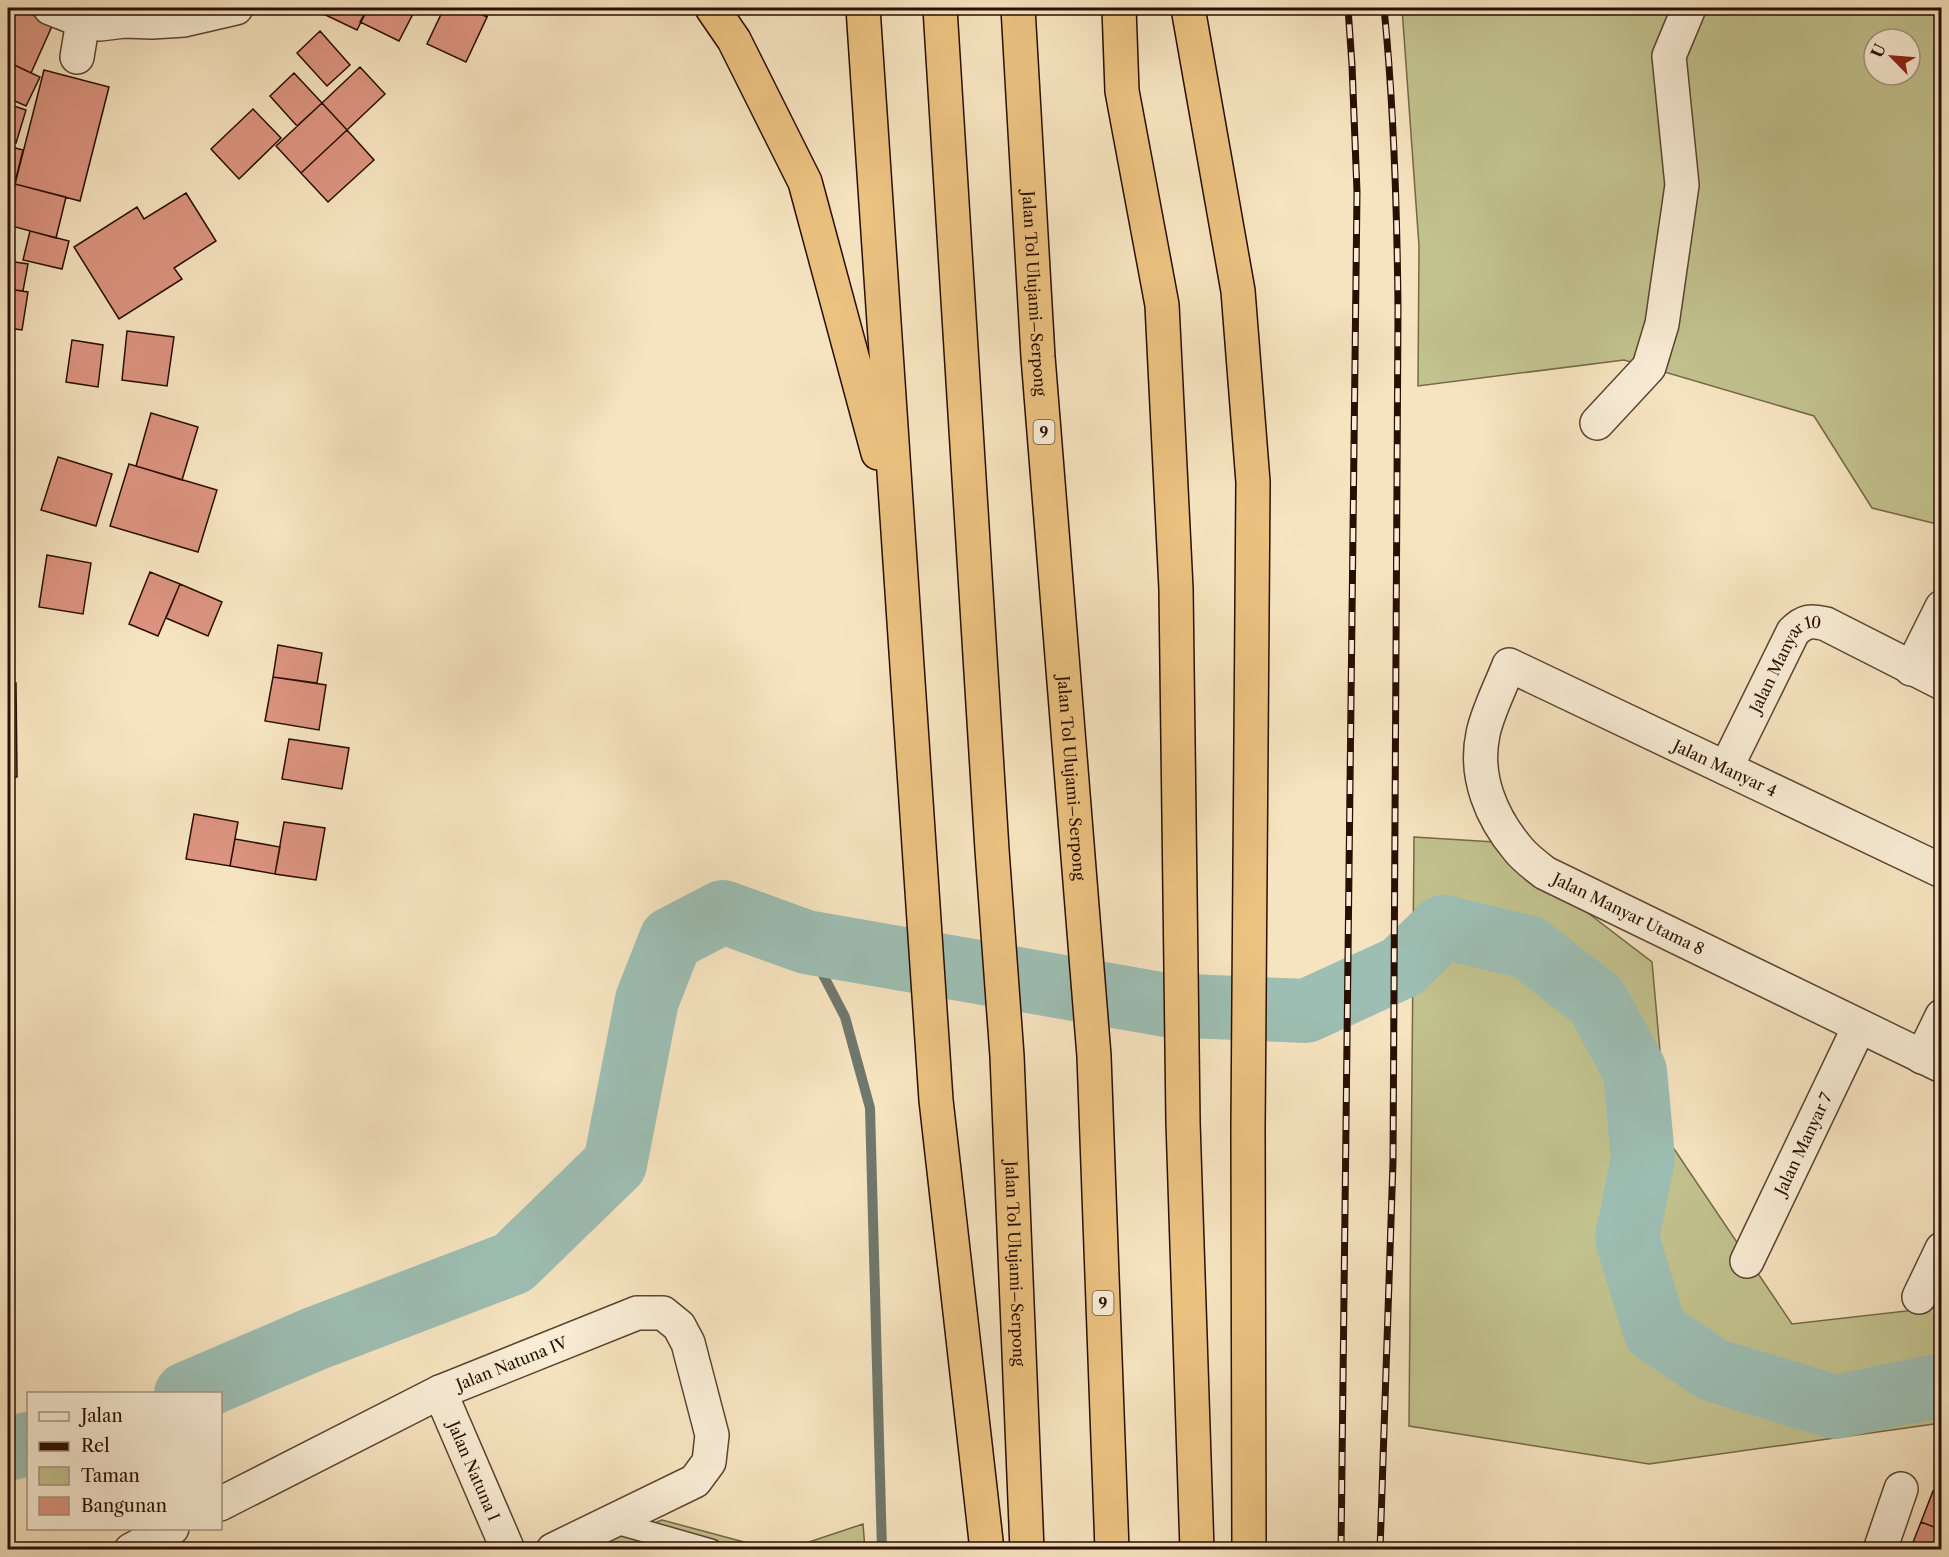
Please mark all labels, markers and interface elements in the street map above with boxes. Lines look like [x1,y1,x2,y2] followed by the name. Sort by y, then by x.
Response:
[1862,27,1922,87] north arrow
[1867,41,1890,61] text: U
[1018,187,1051,397] street label: Jalan Tol Ulujami–Serpong
[1034,420,1054,444] road number: 9
[1744,612,1822,719] street label: Jalan Manyar 10
[1053,672,1090,882] street label: Jalan Tol Ulujami–Serpong
[1667,734,1780,801] street label: Jalan Manyar 4
[1547,867,1708,959] street label: Jalan Manyar Utama 8
[1769,1089,1836,1201] street label: Jalan Manyar 7
[1001,1158,1030,1367] street label: Jalan Tol Ulujami–Serpong
[1092,1291,1114,1315] road number: 9
[450,1332,571,1396] street label: Jalan Natuna IV
[27,1392,222,1530] legend
[78,1405,123,1427] text: Jalan
[443,1415,504,1524] street label: Jalan Natuna I
[81,1435,110,1457] text: Rel
[81,1465,140,1487] text: Taman
[81,1495,167,1517] text: Bangunan

